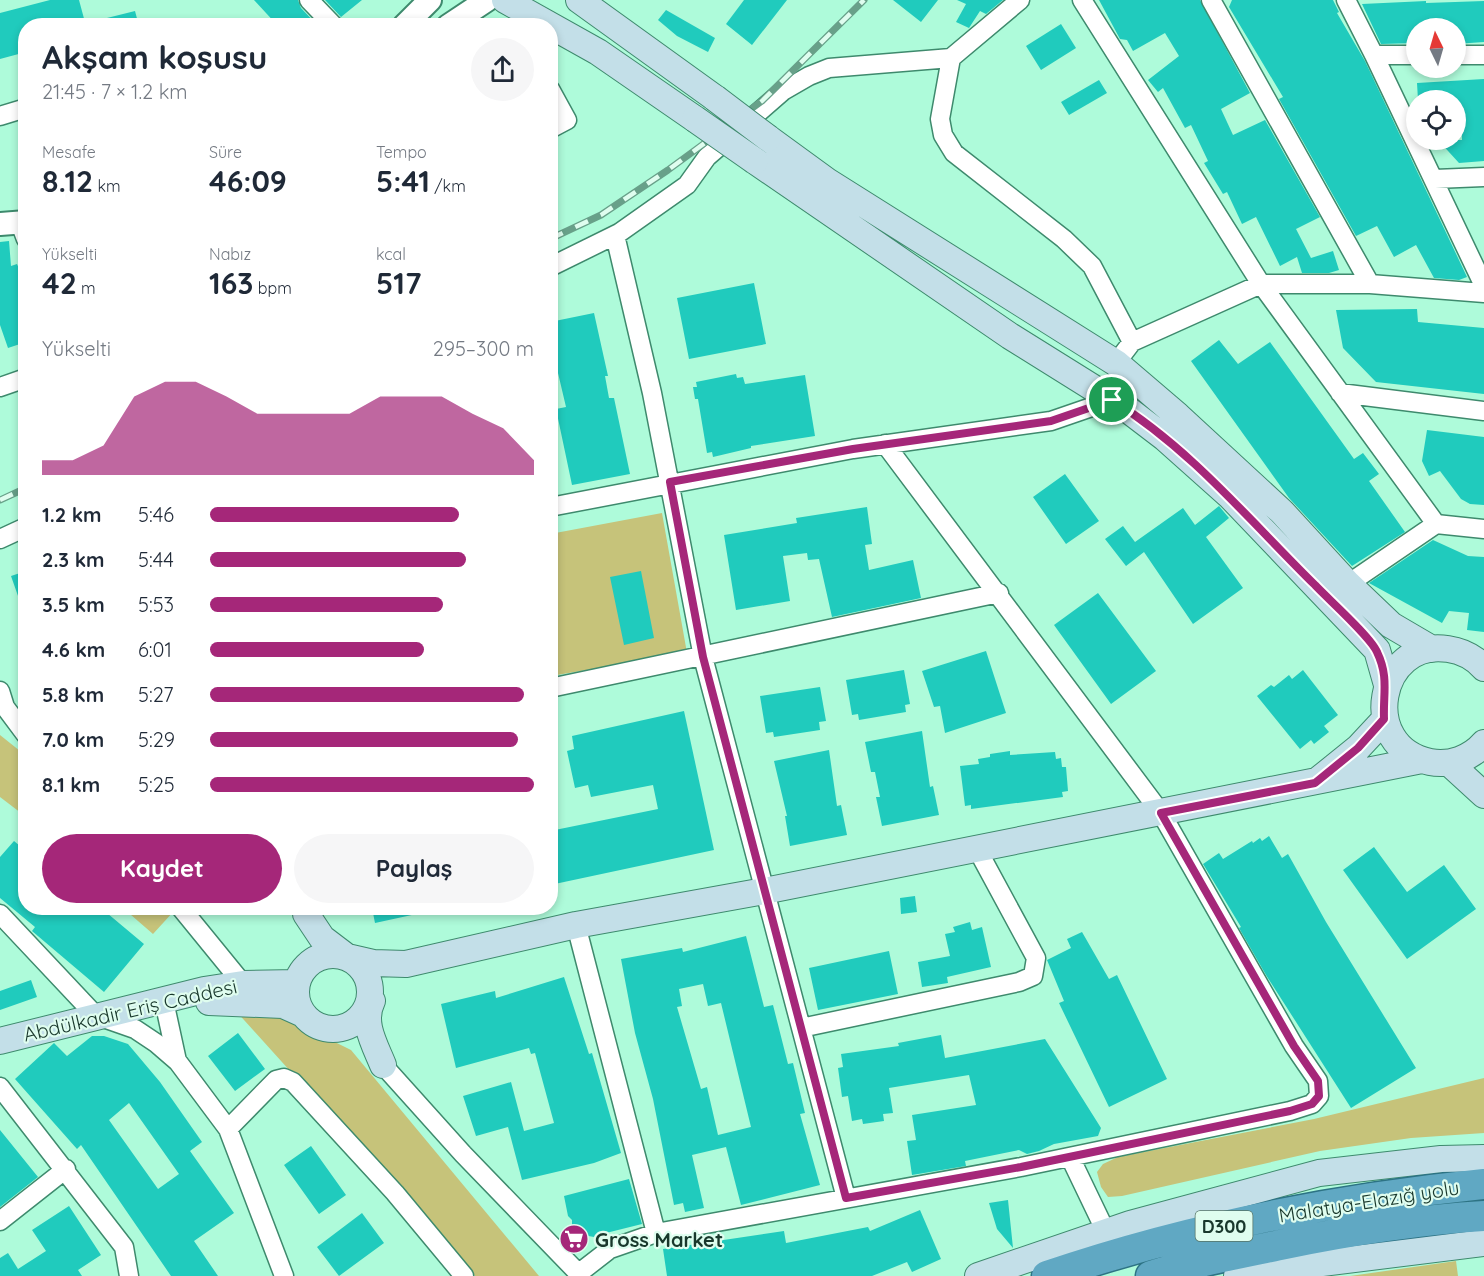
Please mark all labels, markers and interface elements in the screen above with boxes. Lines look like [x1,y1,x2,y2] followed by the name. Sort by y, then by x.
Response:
[1406,18,1466,78] north arrow
[1406,18,1466,150] map controls
[42,36,267,77] text: Akşam koşusu
[471,38,534,101] button: share
[42,79,188,104] text: 21:45 · 7 × 1.2 km
[1406,90,1466,150] button: locate
[42,142,96,162] text: Mesafe
[209,142,242,162] text: Süre
[376,142,427,162] text: Tempo
[42,162,93,200] text: 8.12
[209,162,287,200] text: 46:09
[376,162,430,200] text: 5:41
[93,176,121,196] text: km
[430,176,466,196] text: /km
[42,244,97,264] text: Yükselti
[209,244,251,264] text: Nabız
[376,244,406,264] text: kcal
[42,264,77,302] text: 42
[209,264,253,302] text: 163
[376,264,421,302] text: 517
[77,278,96,298] text: m
[253,278,292,298] text: bpm
[42,336,111,361] text: Yükselti
[433,336,534,361] text: 295–300 m
[1086,374,1137,425] pin
[1095,383,1128,416] icon: arrive
[42,502,102,527] text: 1.2 km
[138,502,174,527] text: 5:46
[42,547,105,572] text: 2.3 km
[138,547,174,572] text: 5:44
[42,592,105,617] text: 3.5 km
[138,592,174,617] text: 5:53
[42,637,105,662] text: 4.6 km
[138,637,172,662] text: 6:01
[42,682,104,707] text: 5.8 km
[138,682,174,707] text: 5:27
[42,727,104,752] text: 7.0 km
[138,727,175,752] text: 5:29
[42,772,100,797] text: 8.1 km
[138,772,175,797] text: 5:25
[42,834,282,903] button: Kaydet
[294,834,534,903] button: Paylaş
[21,973,239,1047] street label: Abdülkadir Eriş Caddesi
[1277,1174,1461,1228] street label: Malatya-Elazığ yolu
[1196,1211,1252,1241] road number: D300
[558,1223,590,1255] supermarket icon: Gross Market
[595,1227,723,1252] place label: Gross Market

